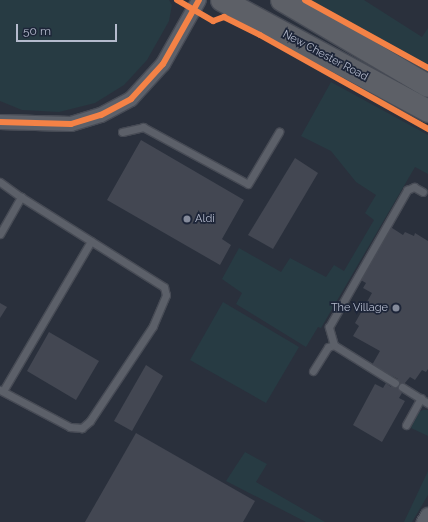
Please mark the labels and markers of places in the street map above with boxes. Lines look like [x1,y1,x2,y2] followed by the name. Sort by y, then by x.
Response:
[195,212,215,226] place label: Aldi
[182,214,192,224] marker: Aldi
[331,301,388,315] place label: The Village
[391,303,401,313] marker: The Village

